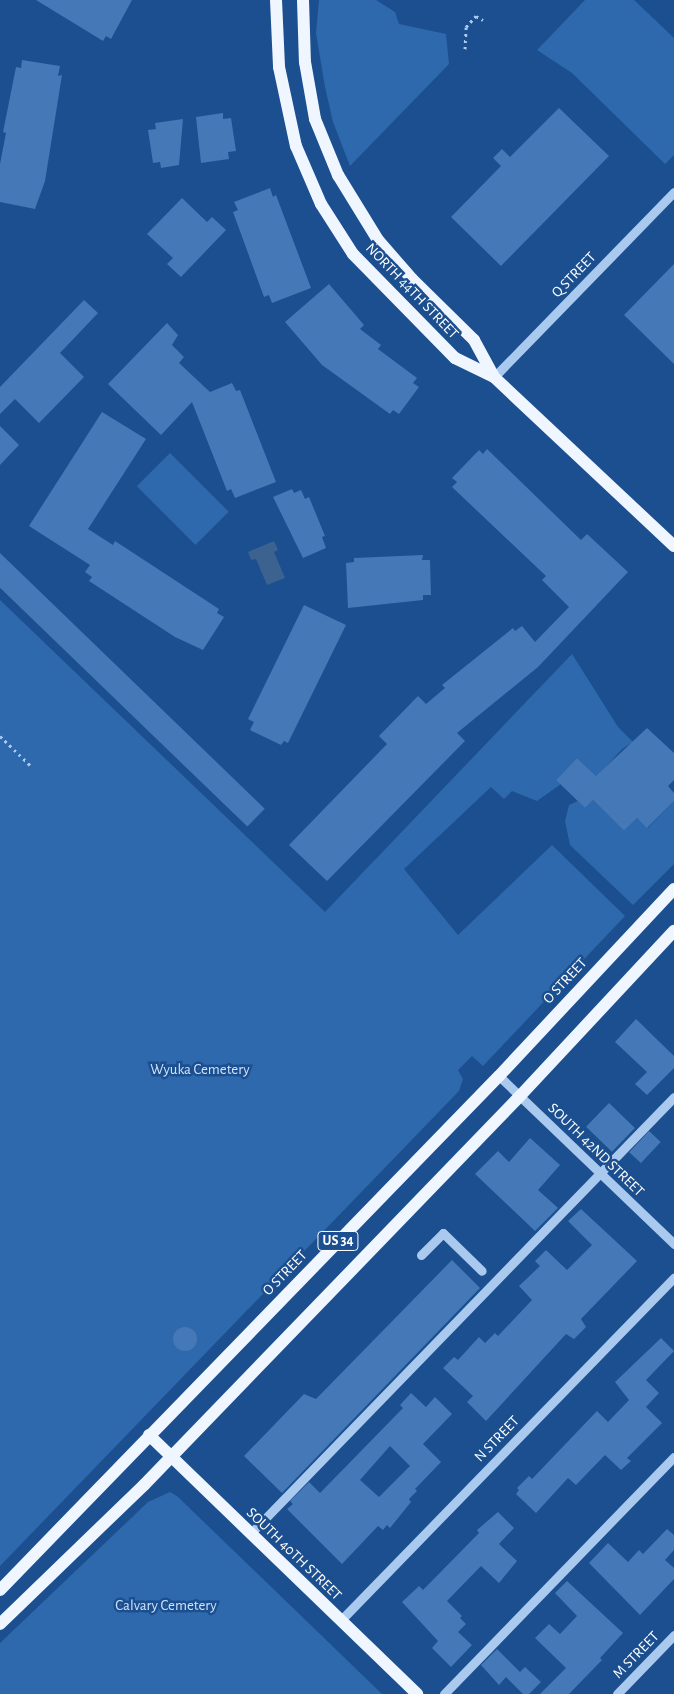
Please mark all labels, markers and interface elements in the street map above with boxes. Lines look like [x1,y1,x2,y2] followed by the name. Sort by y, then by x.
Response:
[362,239,462,343] street label: NORTH 44TH STREET
[548,248,600,302] street label: Q STREET
[539,954,591,1008] street label: O STREET
[150,1061,250,1079] park label: Wyuka Cemetery
[544,1099,648,1201] street label: SOUTH 42ND STREET
[317,1230,359,1252] road number: US 34
[259,1246,311,1300] street label: O STREET
[471,1412,523,1466] street label: N STREET
[243,1504,345,1604] street label: SOUTH 40TH STREET
[115,1597,217,1615] park label: Calvary Cemetery
[609,1628,663,1682] street label: M STREET

